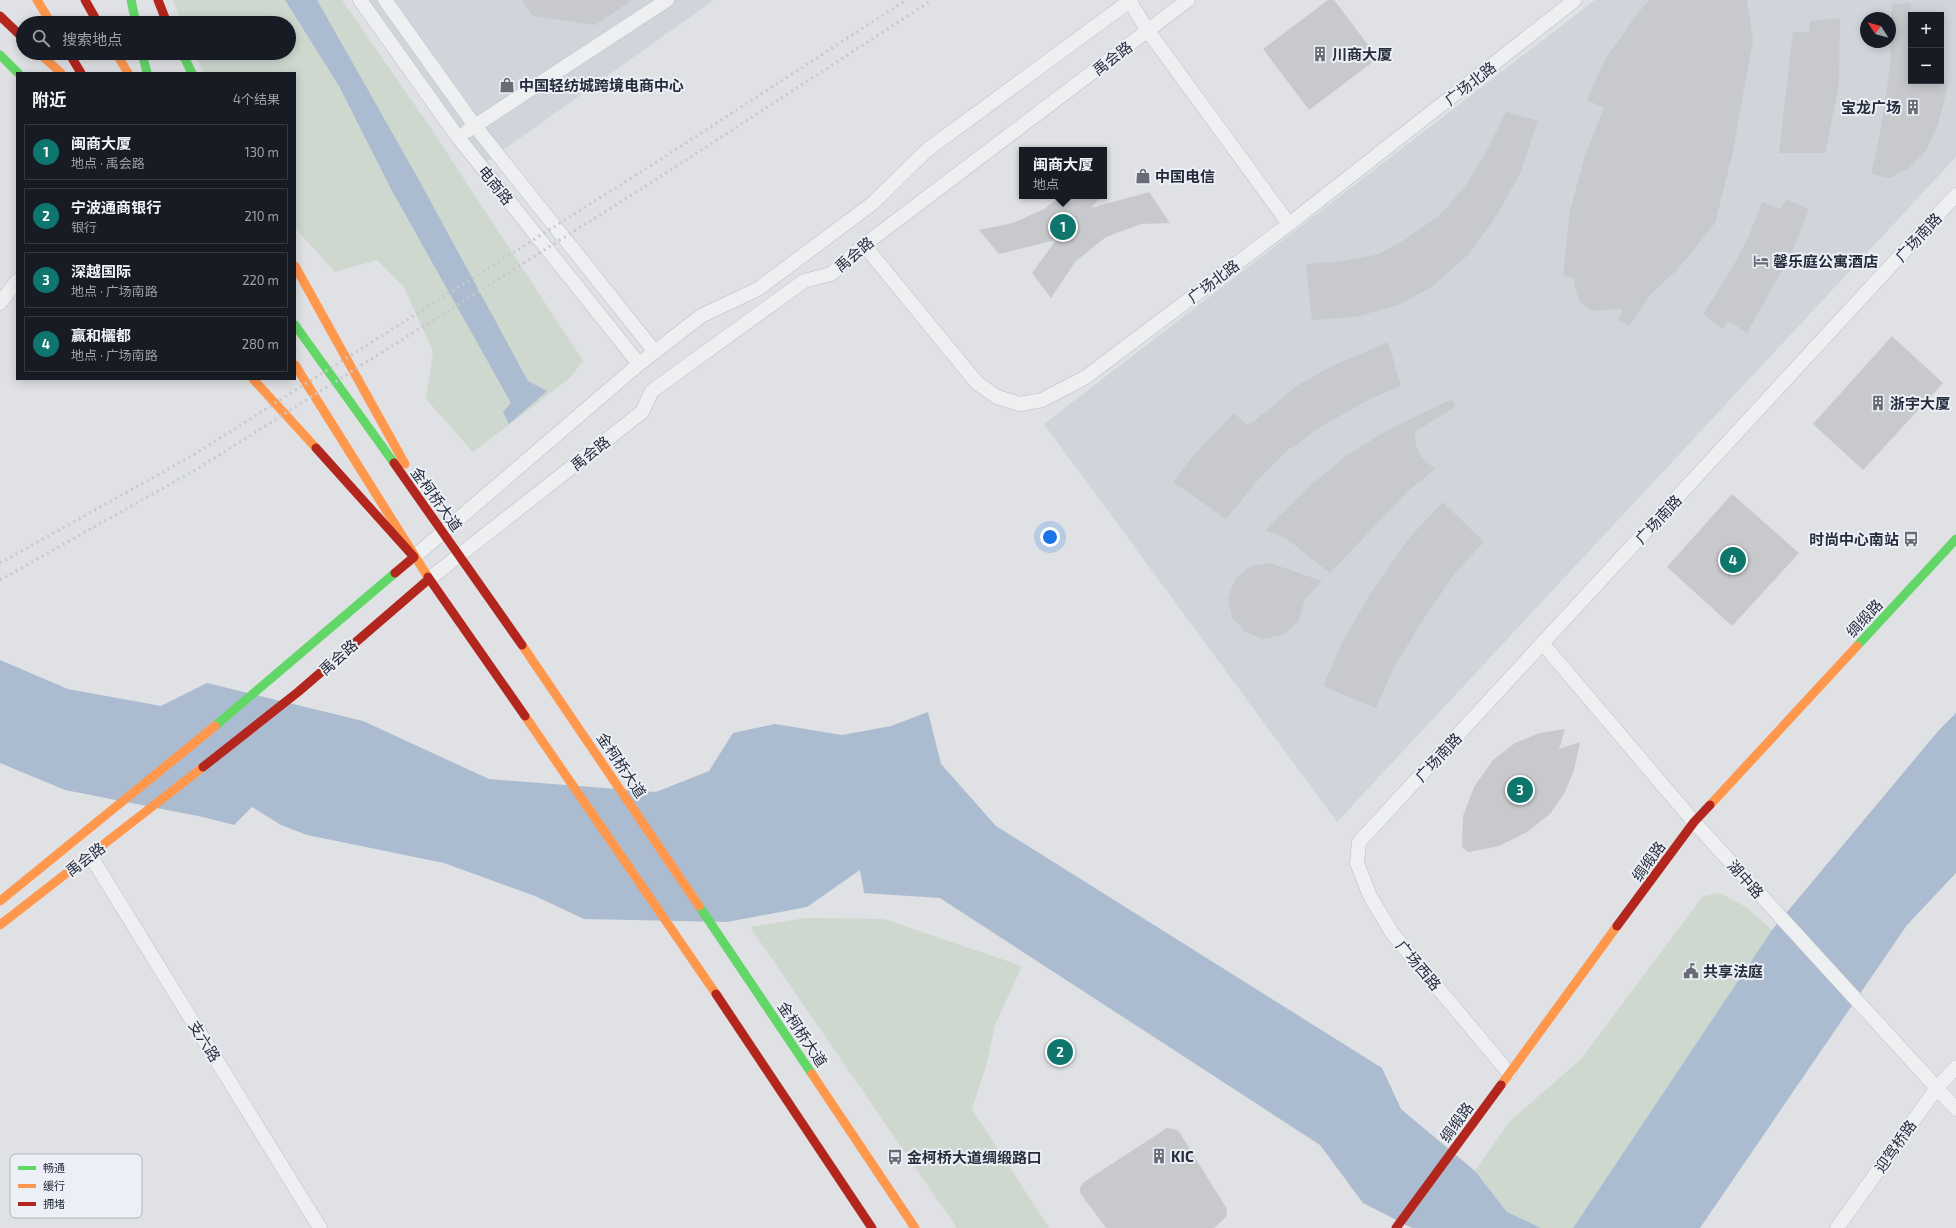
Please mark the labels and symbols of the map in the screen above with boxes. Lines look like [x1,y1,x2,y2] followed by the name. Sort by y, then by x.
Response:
[1860,12,1896,48] north arrow
[1089,37,1135,79] street label: 禹会路
[1311,45,1329,63] building icon: 川商大厦
[1332,45,1392,63] place label: 川商大厦
[1441,57,1499,109] street label: 广场北路
[498,76,516,94] shop icon: 中国轻纺城跨境电商中心
[519,76,684,94] place label: 中国轻纺城跨境电商中心
[1841,98,1901,116] place label: 宝龙广场
[1904,98,1922,116] building icon: 宝龙广场
[475,162,517,208] street label: 电商路
[1134,167,1152,185] shop icon: 中国电信
[1155,167,1215,185] place label: 中国电信
[1891,209,1945,265] street label: 广场南路
[1050,212,1076,242] pin: 1
[831,233,877,275] street label: 禹会路
[1752,252,1770,270] hotel icon: 馨乐庭公寓酒店
[1773,252,1878,270] place label: 馨乐庭公寓酒店
[1184,256,1242,306] street label: 广场北路
[1869,394,1887,412] building icon: 浙宇大厦
[1890,394,1950,412] place label: 浙宇大厦
[567,432,613,474] street label: 禹会路
[408,463,466,535] street label: 金柯桥大道
[1631,491,1685,547] street label: 广场南路
[1040,527,1060,547] your location
[1809,530,1899,548] place label: 时尚中心南站
[1902,530,1920,548] bus stop icon: 时尚中心南站
[1720,545,1746,575] pin: 4
[1842,595,1886,641] street label: 绸缎路
[315,635,361,679] street label: 禹会路
[594,729,650,801] street label: 金柯桥大道
[1411,729,1465,785] street label: 广场南路
[1507,775,1533,805] pin: 3
[62,838,108,880] street label: 禹会路
[1627,838,1669,884] street label: 绸缎路
[1724,856,1768,902] street label: 湖中路
[1393,936,1445,994] street label: 广场西路
[1682,962,1700,980] public building icon: 共享法庭
[1703,962,1763,980] place label: 共享法庭
[775,998,831,1070] street label: 金柯桥大道
[185,1017,225,1065] street label: 支六路
[1047,1037,1073,1067] pin: 2
[1435,1099,1477,1145] street label: 绸缎路
[1870,1116,1920,1176] street label: 迎驾桥路
[1150,1147,1168,1165] building icon: KIC
[1171,1147,1194,1165] place label: KIC
[886,1148,904,1166] bus stop icon: 金柯桥大道绸缎路口
[907,1148,1042,1166] place label: 金柯桥大道绸缎路口
[10,1154,142,1218] legend
[43,1161,65,1174] text: 畅通
[43,1179,65,1192] text: 缓行
[43,1197,65,1210] text: 拥堵

